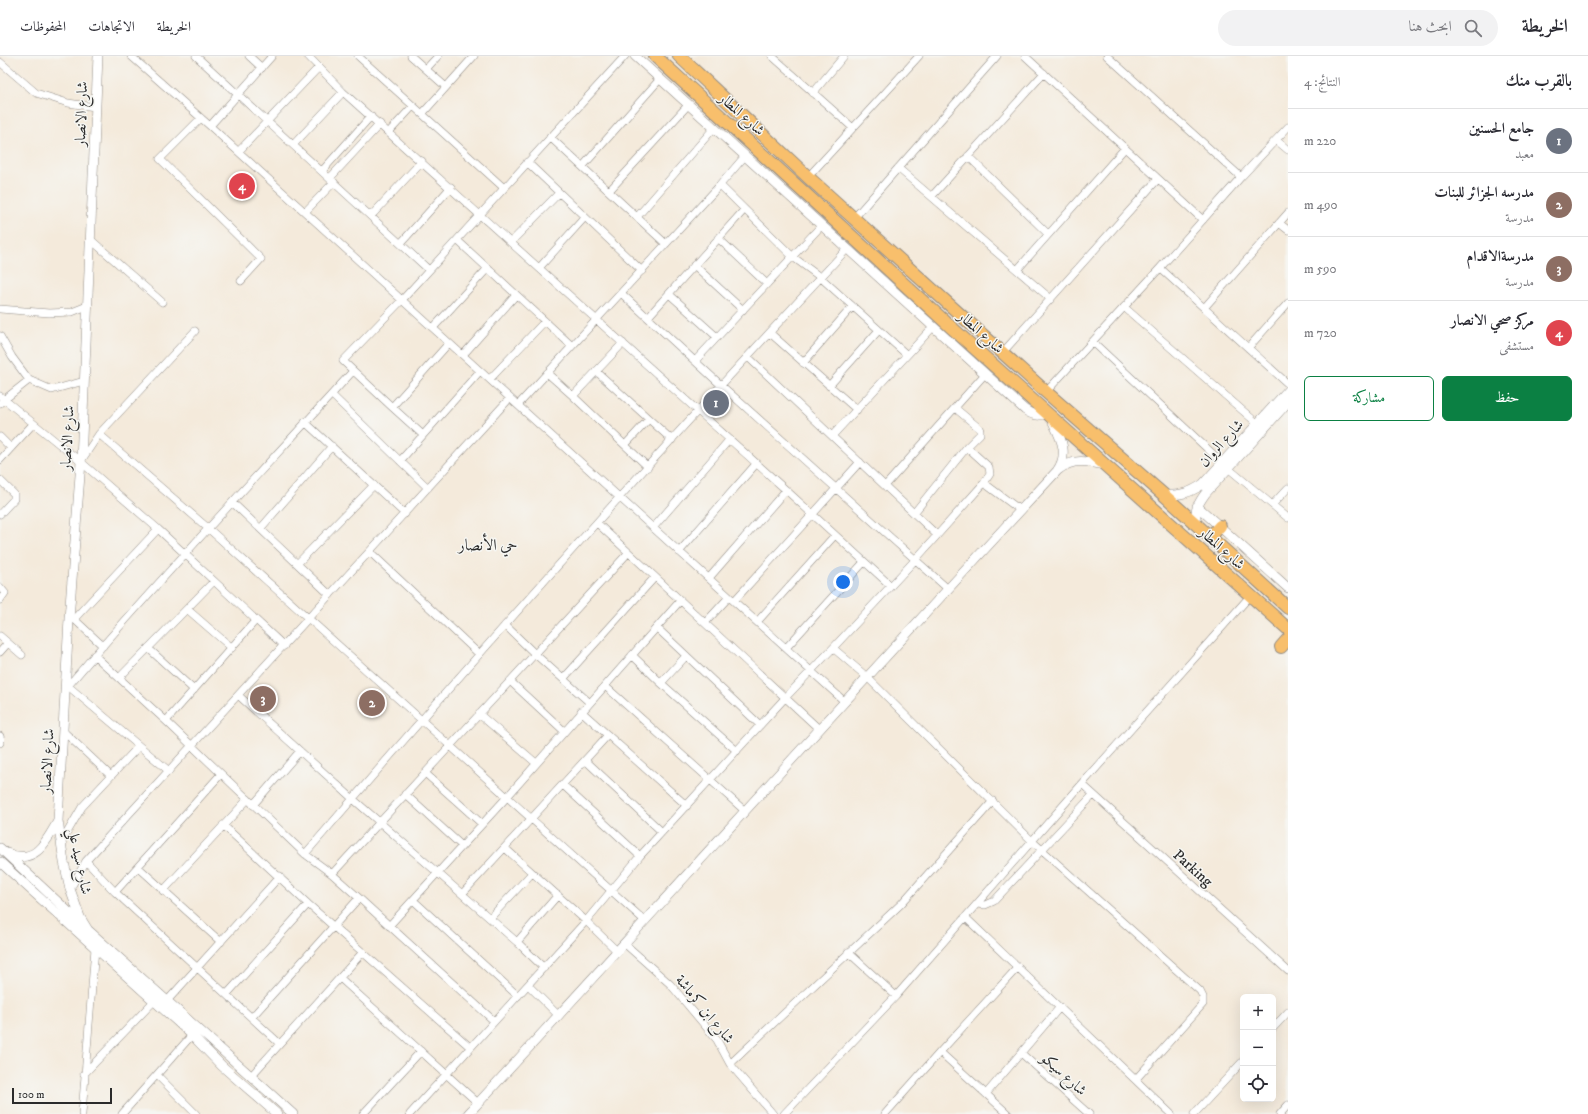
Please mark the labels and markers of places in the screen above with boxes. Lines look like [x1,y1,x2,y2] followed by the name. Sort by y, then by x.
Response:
[229,171,255,201] pin: 4
[703,388,729,418] pin: 1
[250,684,276,714] pin: 3
[359,688,385,718] pin: 2

